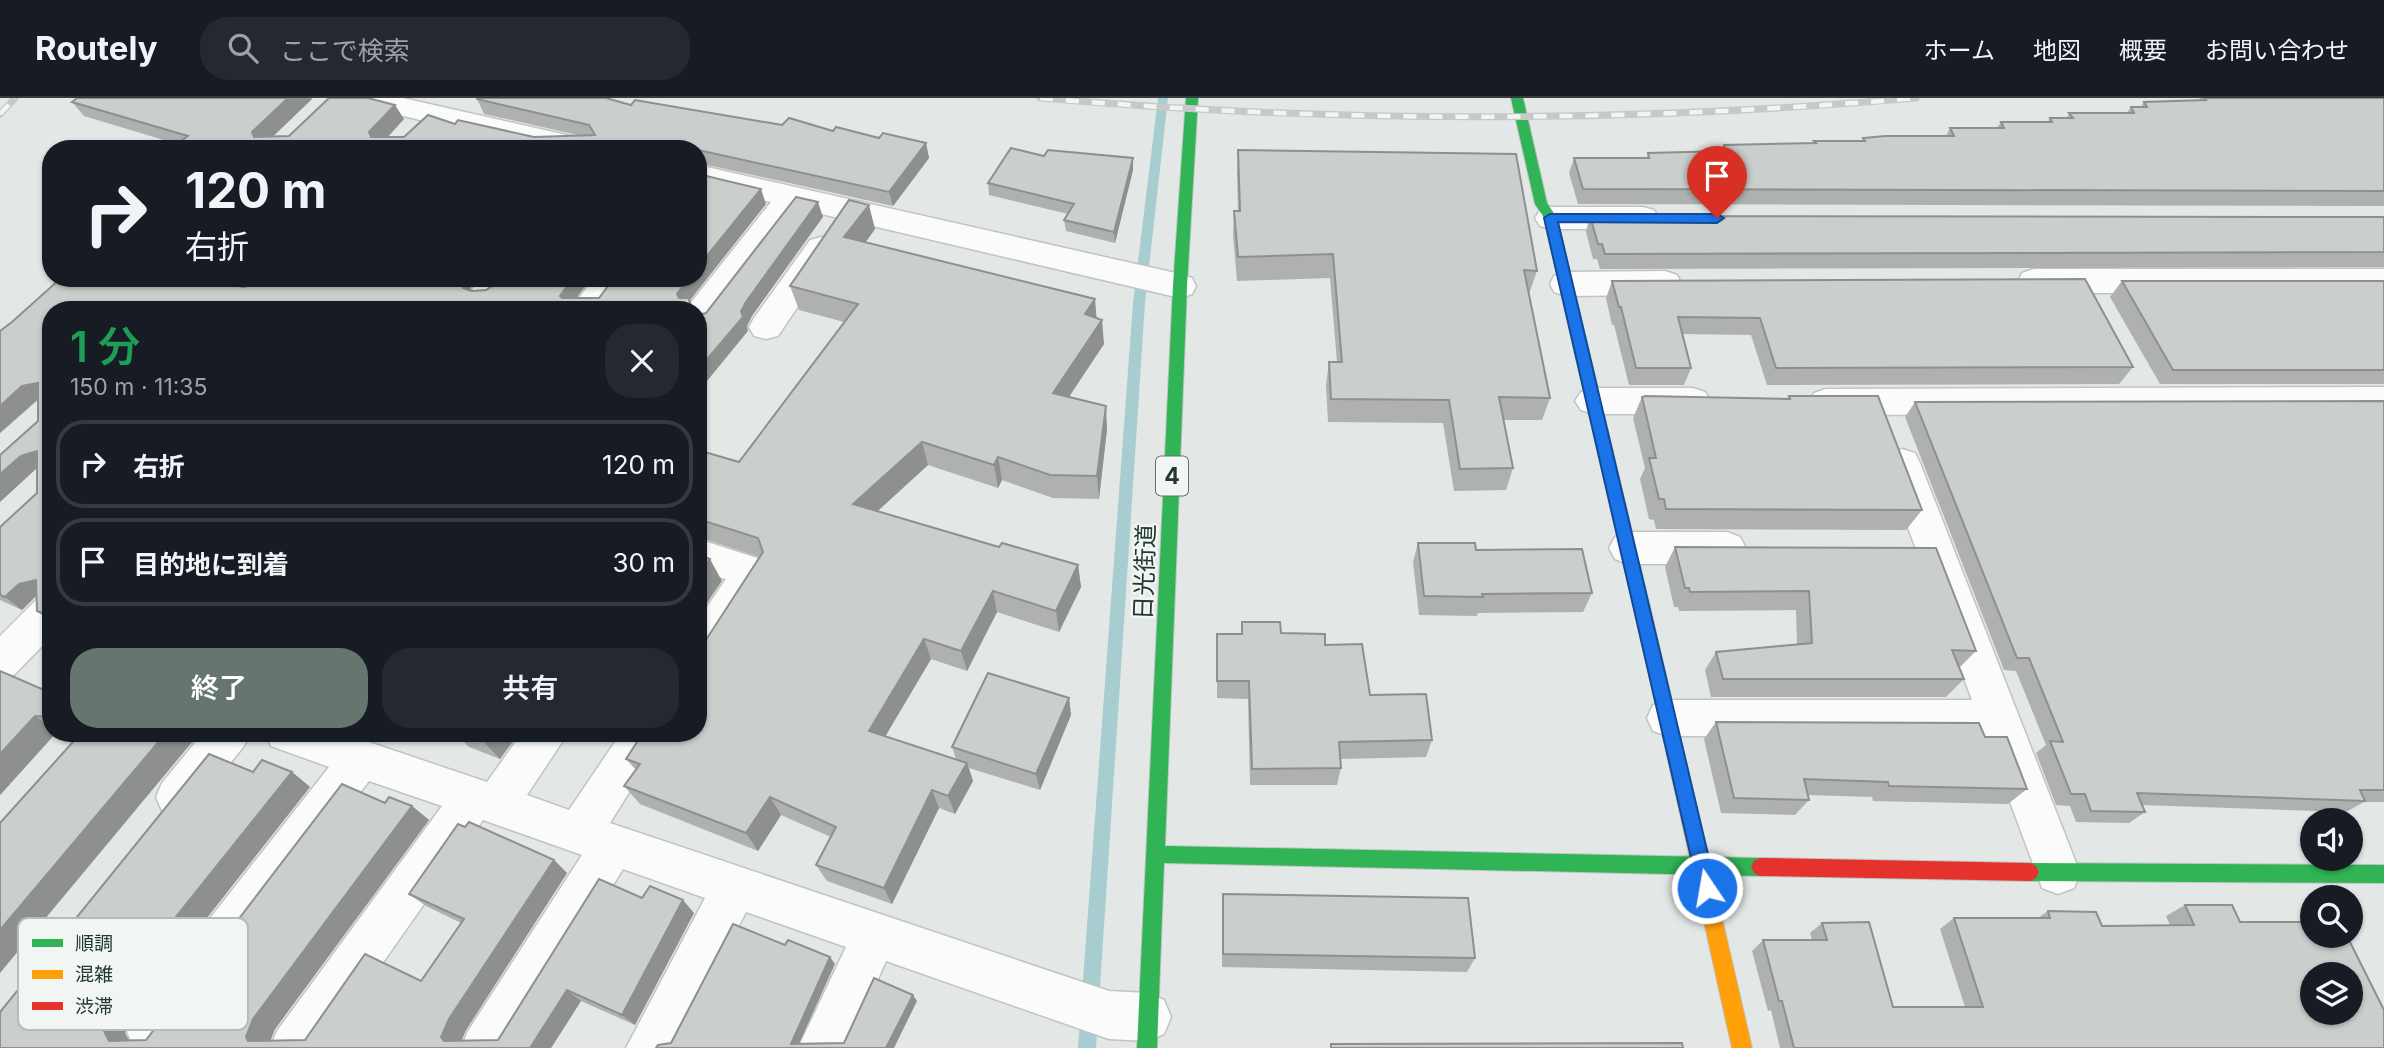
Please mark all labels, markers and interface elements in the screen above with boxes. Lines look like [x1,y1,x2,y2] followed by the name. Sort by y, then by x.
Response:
[200,17,690,80] search box
[35,28,158,68] text: Routely
[224,29,262,67] icon: search
[280,35,410,66] text: ここで検索
[1924,36,1995,65] text: ホーム
[2033,36,2081,65] text: 地図
[2119,36,2167,65] text: 概要
[2205,36,2349,65] text: お問い合わせ
[1687,146,1747,218] pin
[1698,157,1736,195] icon: arrive
[185,161,326,220] text: 120 m
[70,168,161,259] icon: right
[185,227,249,266] text: 右折
[70,321,140,372] text: 1 分
[605,324,679,398] button: close
[70,373,208,401] text: 150 m · 11:35
[74,445,112,483] icon: right
[602,449,675,480] text: 120 m
[133,451,185,482] text: 右折
[1156,456,1188,496] road number: 4
[1128,524,1161,620] street label: 日光街道
[74,543,112,581] icon: arrive
[612,547,675,578] text: 30 m
[133,549,289,580] text: 目的地に到着
[70,648,368,728] button: 終了
[382,648,679,728] button: 共有
[2300,808,2363,1025] map controls
[2300,808,2363,871] button: sound
[1670,851,1744,925] position arrow
[2300,885,2363,948] button: search
[18,918,248,1030] legend
[75,932,113,955] text: 順調
[2300,962,2363,1025] button: layers
[75,963,113,986] text: 混雑
[75,995,113,1018] text: 渋滞

